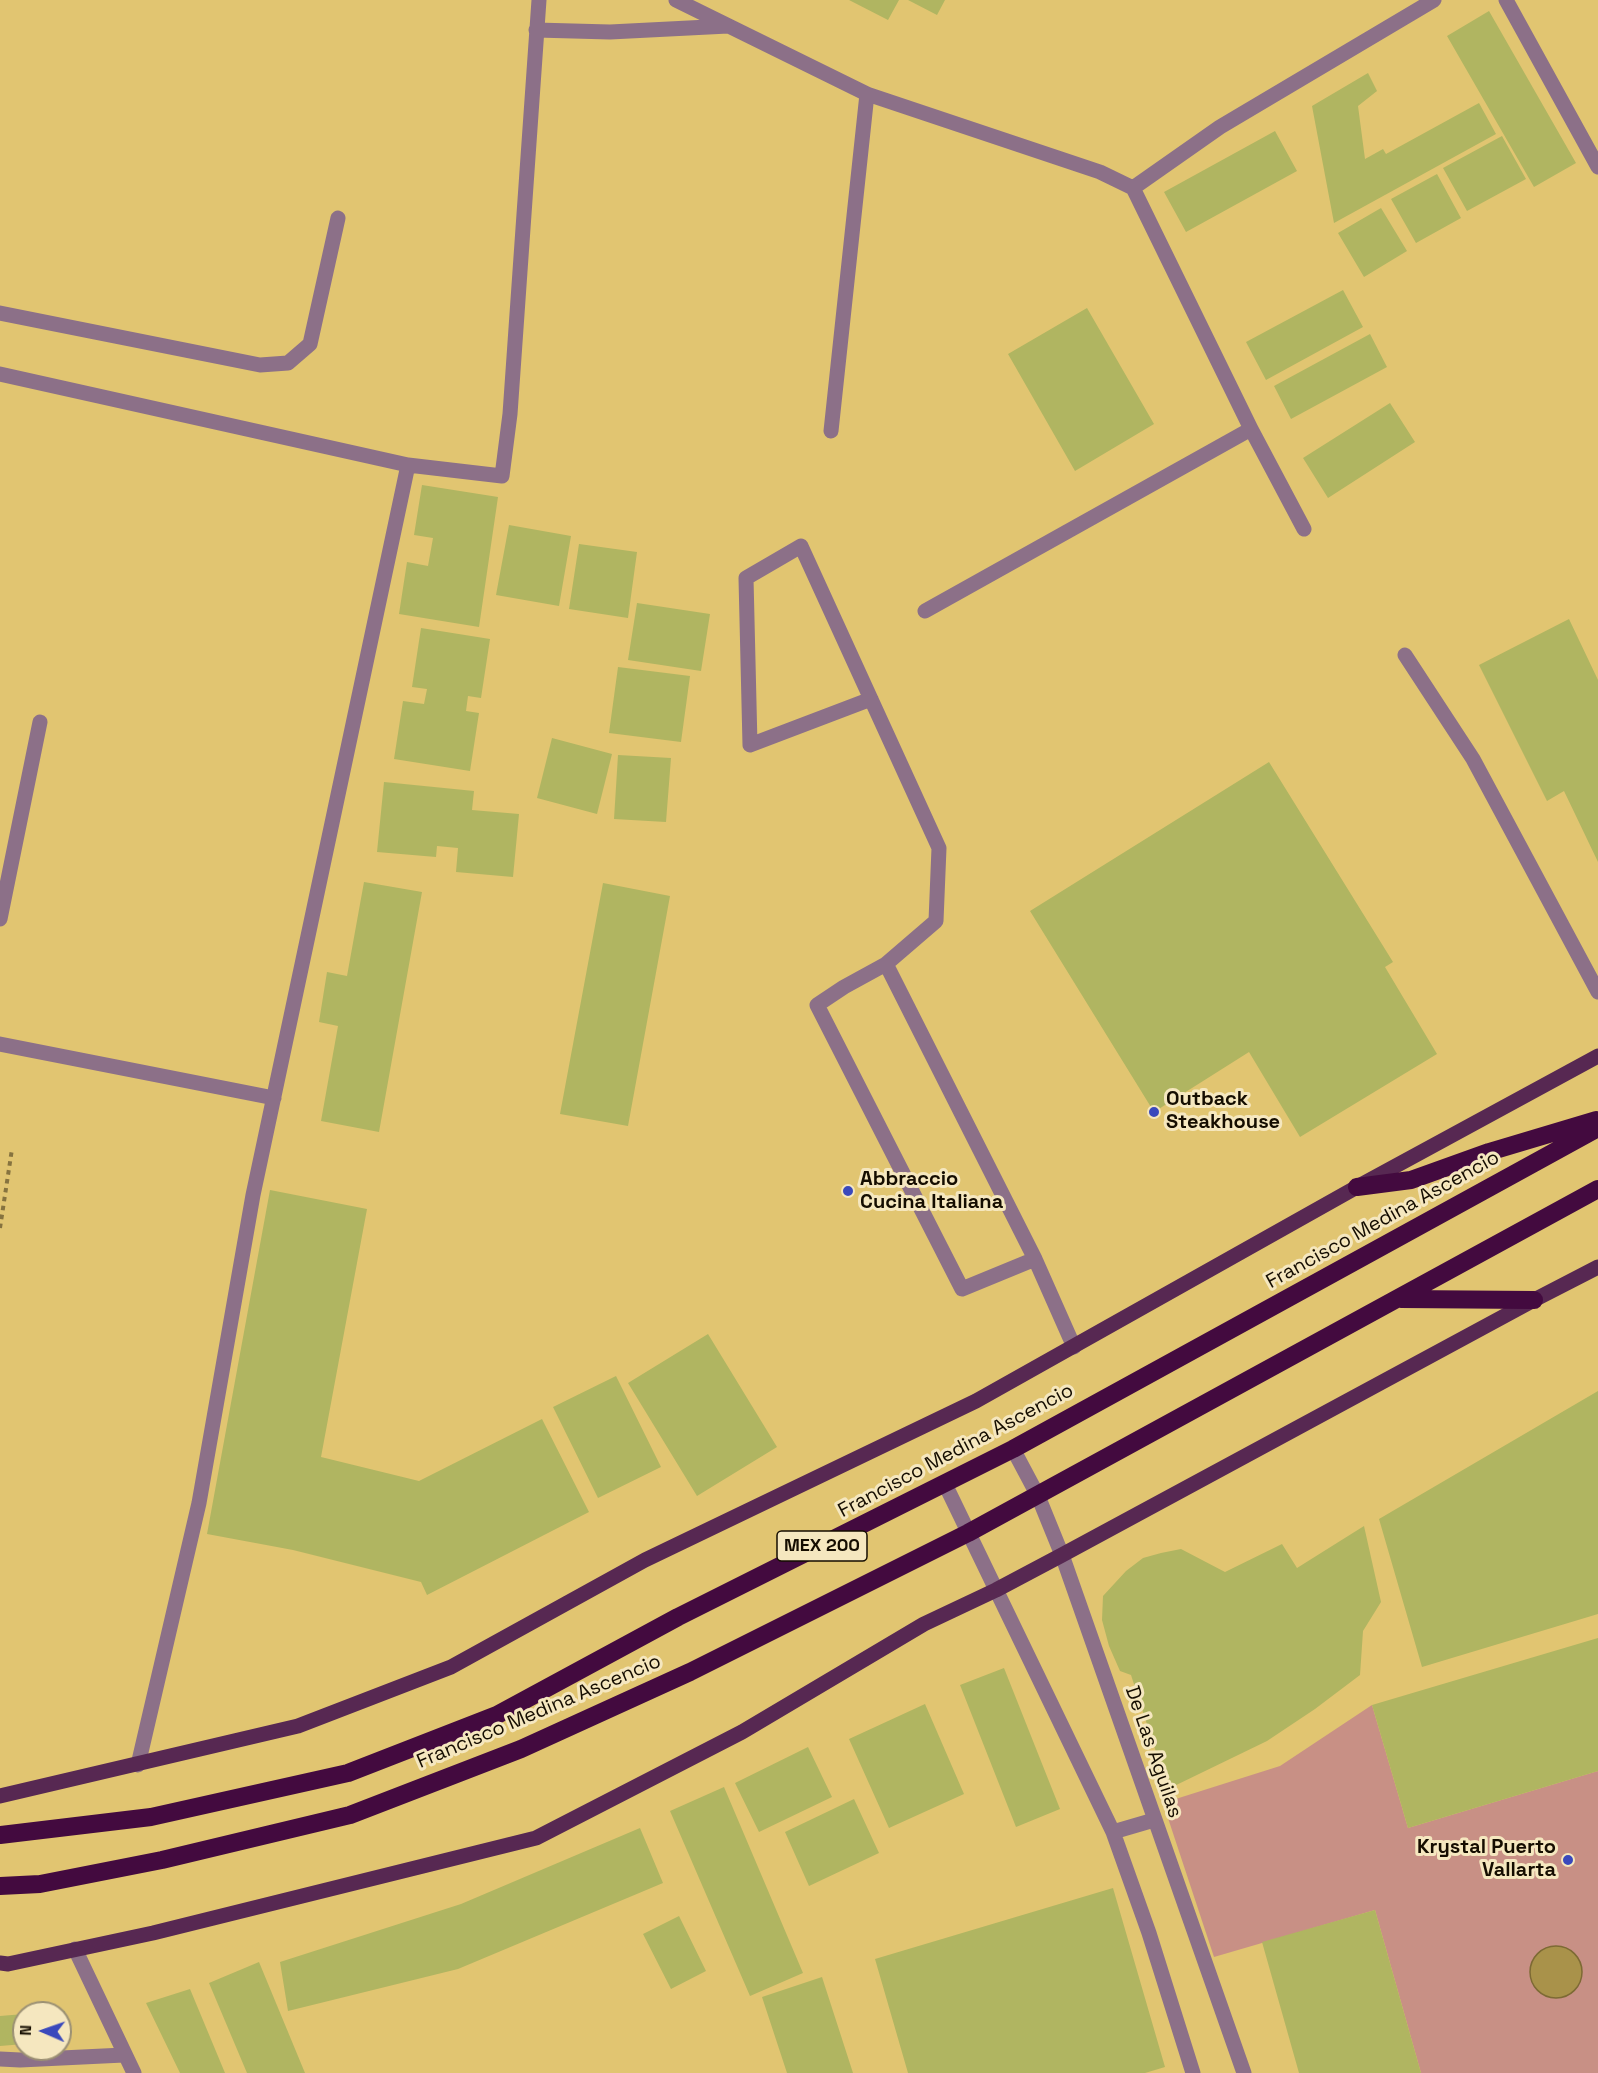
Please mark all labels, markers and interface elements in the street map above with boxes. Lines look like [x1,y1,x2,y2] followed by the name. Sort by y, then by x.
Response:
[1166,1088,1280,1135] place label: Outback Steakhouse
[1147,1105,1161,1119] marker: Outback Steakhouse
[1262,1146,1504,1294] street label: Francisco Medina Ascencio
[860,1168,1003,1215] place label: Abbraccio Cucina Italiana
[841,1184,855,1198] marker: Abbraccio Cucina Italiana
[834,1379,1078,1523] street label: Francisco Medina Ascencio
[777,1531,867,1561] road number: MEX 200
[413,1650,665,1774] street label: Francisco Medina Ascencio
[1119,1683,1187,1821] street label: De Las Aguilas
[1417,1836,1556,1883] place label: Krystal Puerto Vallarta
[1561,1853,1575,1867] marker: Krystal Puerto Vallarta
[12,2001,72,2061] north arrow
[15,2025,36,2036] text: N

